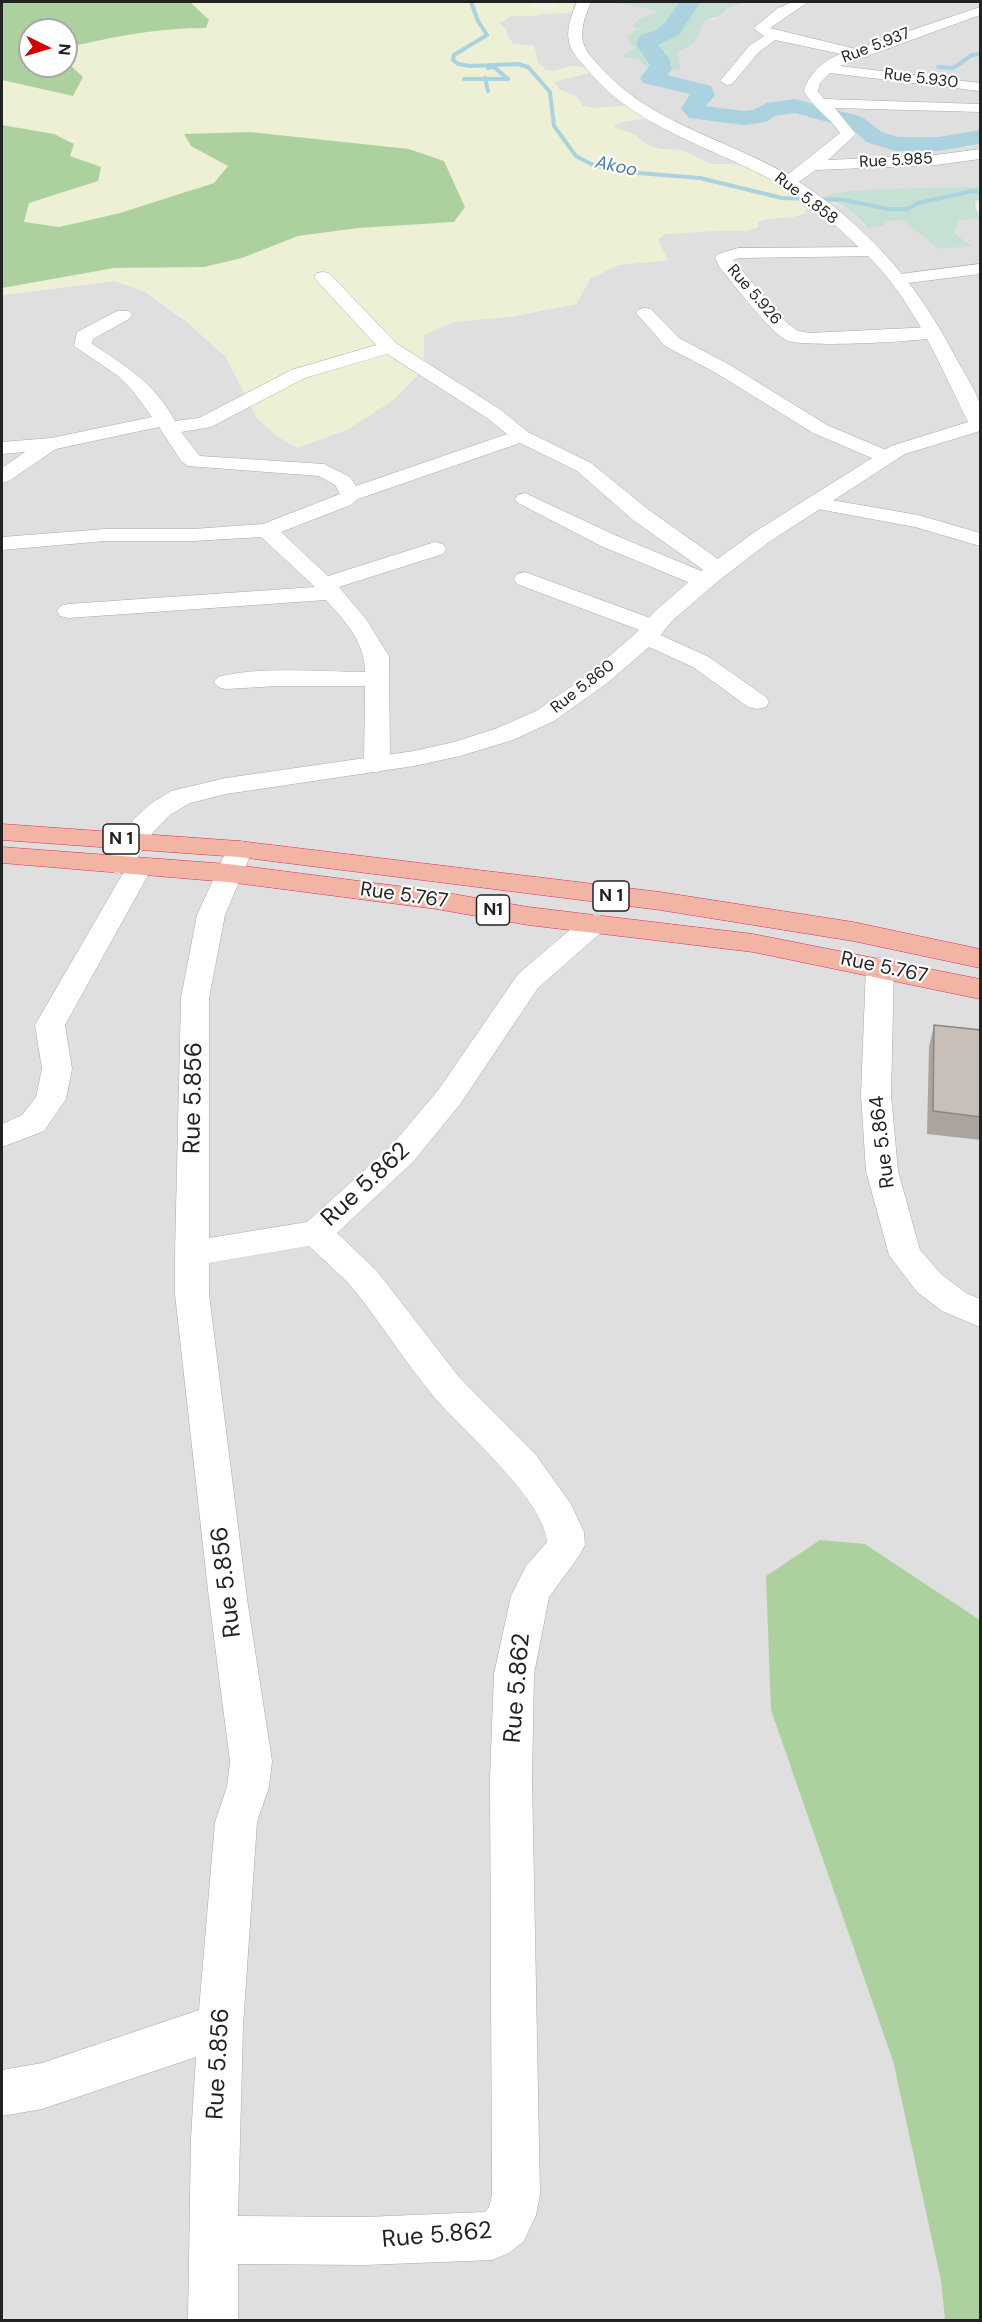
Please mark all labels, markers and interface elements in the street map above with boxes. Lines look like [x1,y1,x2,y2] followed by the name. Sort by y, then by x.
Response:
[18,18,78,78] north arrow
[839,24,913,68] street label: Rue 5.937
[53,43,75,56] text: N
[883,65,959,93] street label: Rue 5.930
[859,149,933,173] street label: Rue 5.985
[593,152,639,182] water label: Akoo
[771,169,841,229] street label: Rue 5.858
[723,261,785,329] street label: Rue 5.926
[547,656,619,718] street label: Rue 5.860
[103,824,139,854] road number: N 1
[359,878,449,914] street label: Rue 5.767
[593,881,629,911] road number: N 1
[476,895,510,925] road number: N1
[838,947,930,989] street label: Rue 5.767
[179,1042,209,1154] street label: Rue 5.856
[865,1094,901,1190] street label: Rue 5.864
[316,1137,416,1233] street label: Rue 5.862
[206,1525,248,1639] street label: Rue 5.856
[499,1632,537,1744] street label: Rue 5.862
[202,2007,236,2121] street label: Rue 5.856
[381,2217,493,2255] street label: Rue 5.862

